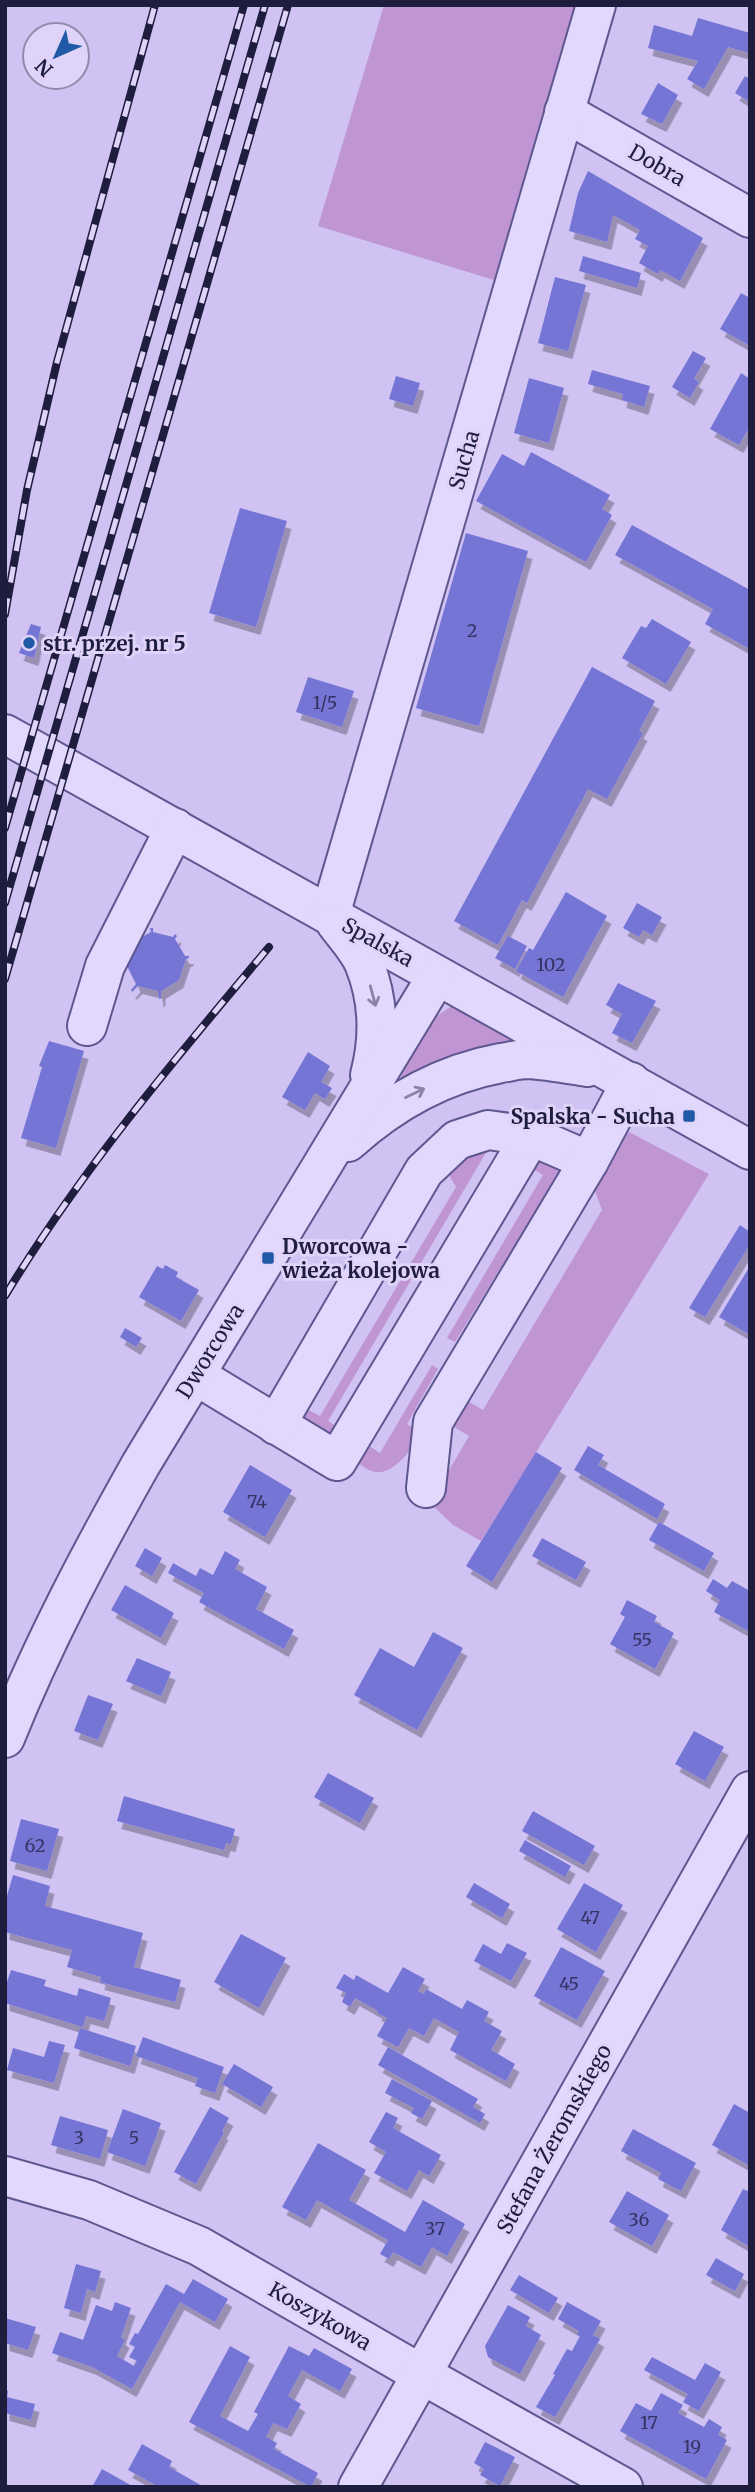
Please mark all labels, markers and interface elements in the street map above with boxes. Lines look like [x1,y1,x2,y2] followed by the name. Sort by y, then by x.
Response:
[21,21,91,91] north arrow
[30,54,58,82] text: N
[624,138,690,192] street label: Dobra
[443,427,485,493] street label: Sucha
[467,619,477,642] house number: 2
[43,630,186,657] place label: str. przej. nr 5
[21,635,37,651] marker: str. przej. nr 5
[313,691,337,714] house number: 1/5
[337,911,419,973] street label: Spalska
[536,953,566,976] house number: 102
[367,984,380,1007] one-way arrow
[404,1085,425,1099] one-way arrow
[510,1103,675,1130] place label: Spalska - Sucha
[681,1108,697,1124] marker: Spalska - Sucha
[281,1233,440,1284] place label: Dworcowa - wieża kolejowa
[260,1250,276,1266] marker: Dworcowa - wieża kolejowa
[170,1299,250,1403] street label: Dworcowa
[247,1490,267,1513] house number: 74
[632,1628,652,1651] house number: 55
[25,1834,45,1857] house number: 62
[580,1906,600,1929] house number: 47
[559,1972,579,1995] house number: 45
[491,2039,617,2239] street label: Stefana Żeromskiego
[74,2126,84,2149] house number: 3
[129,2126,139,2149] house number: 5
[629,2208,650,2231] house number: 36
[425,2217,445,2240] house number: 37
[264,2276,376,2356] street label: Koszykowa
[640,2411,658,2434] house number: 17
[683,2435,701,2458] house number: 19

